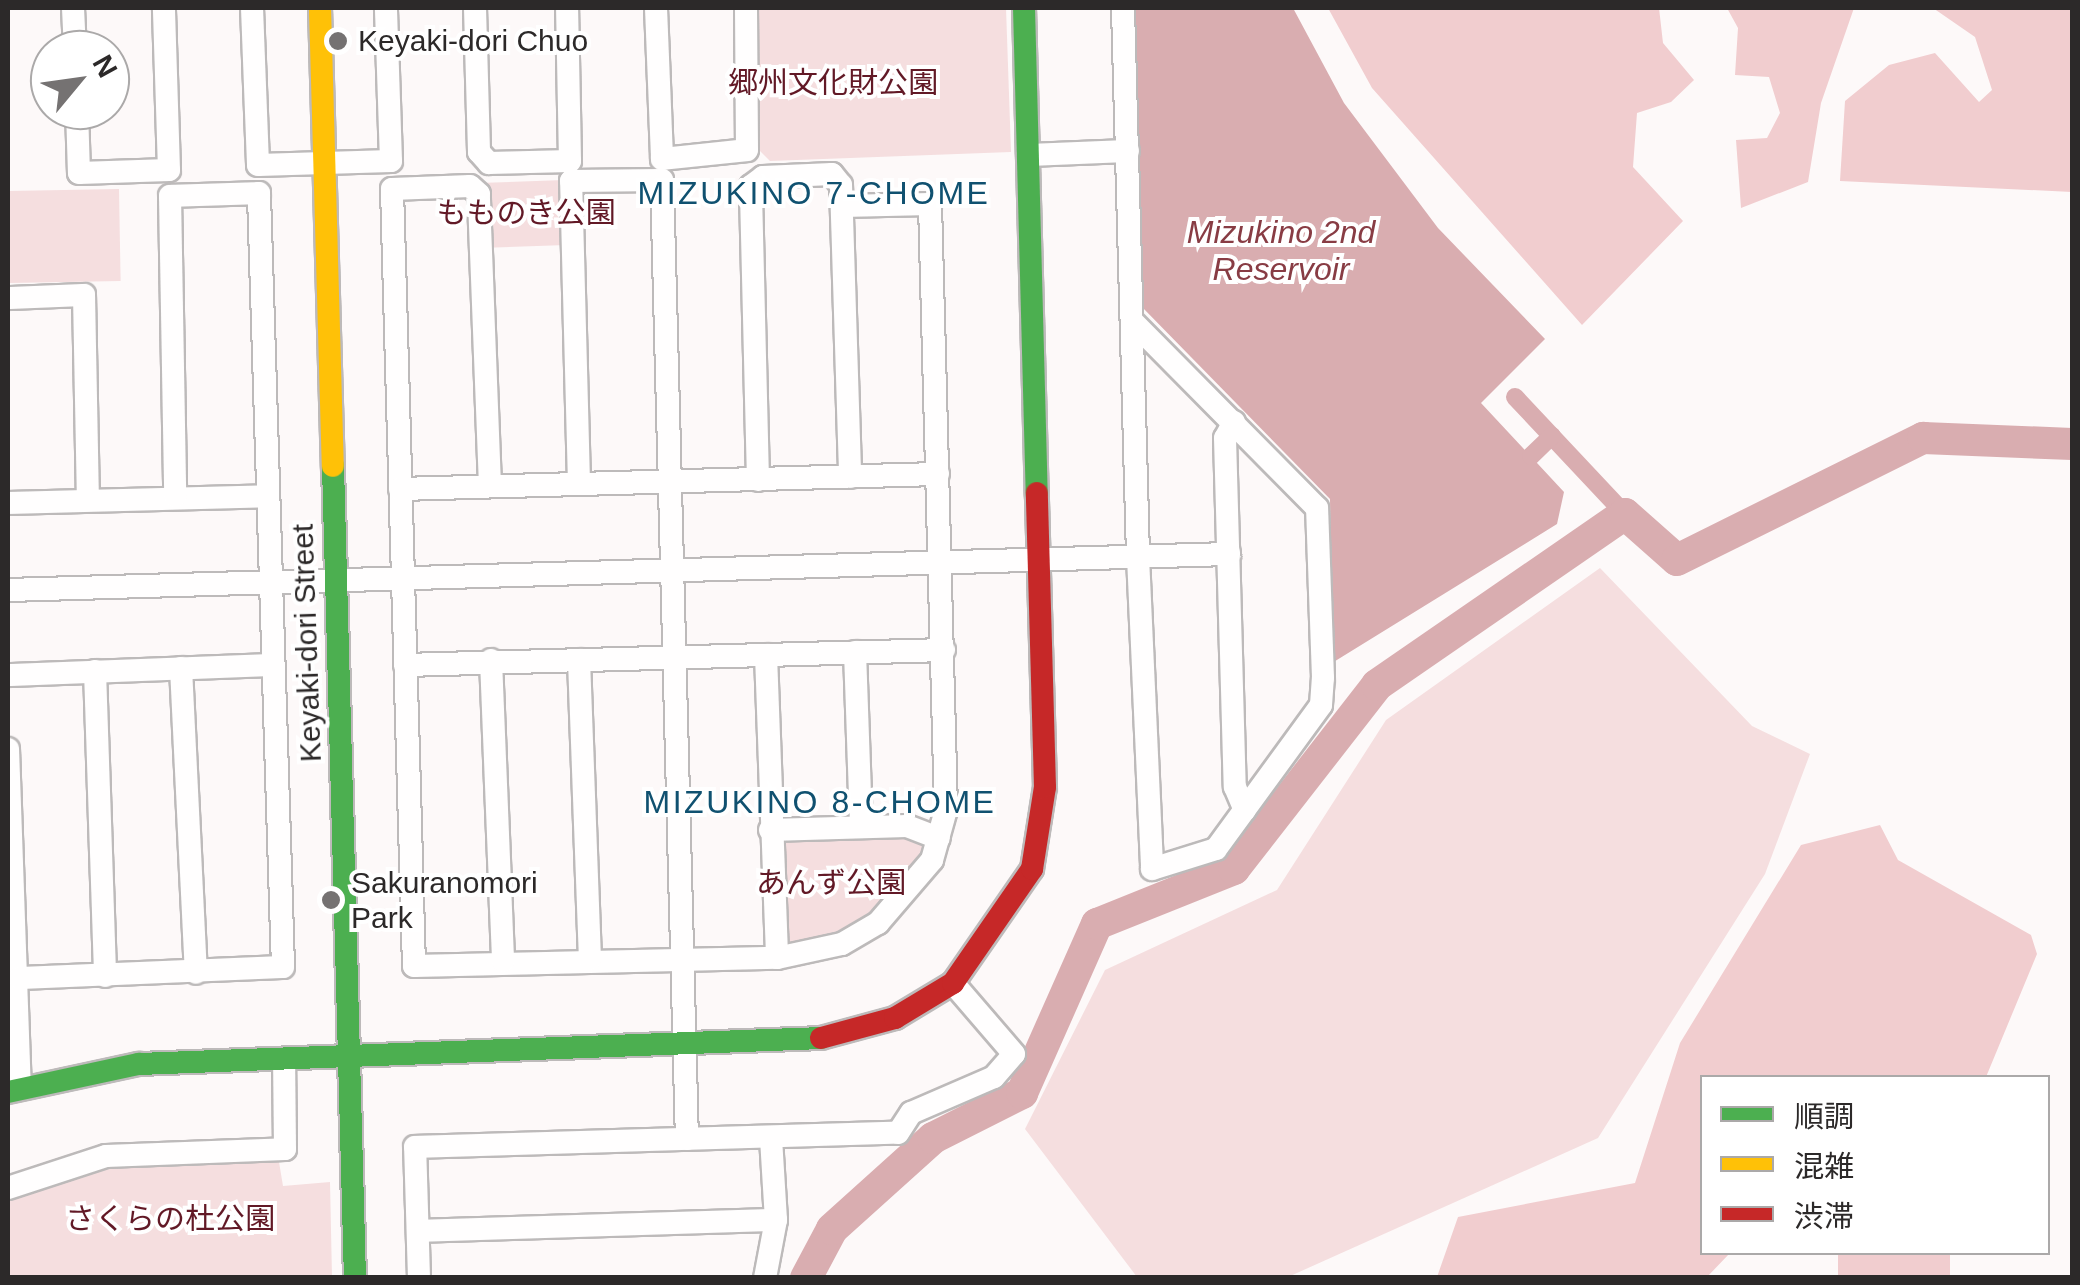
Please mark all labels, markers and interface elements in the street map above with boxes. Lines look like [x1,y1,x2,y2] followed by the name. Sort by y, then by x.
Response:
[358,23,588,59] place label: Keyaki-dori Chuo
[30,30,130,130] north arrow
[327,30,349,52] marker: Keyaki-dori Chuo
[86,50,123,83] text: N
[728,65,938,101] park label: 郷州文化財公園
[638,174,990,212] district label: MIZUKINO 7-CHOME
[436,195,616,231] park label: もものき公園
[1187,214,1375,289] water label: Mizukino 2nd Reservoir
[285,523,329,763] street label: Keyaki-dori Street
[644,783,996,821] district label: MIZUKINO 8-CHOME
[351,865,538,936] place label: Sakuranomori Park
[756,865,906,901] park label: あんず公園
[320,889,342,911] marker: Sakuranomori Park
[1700,1075,2050,1255] legend
[1794,1100,1854,1133] text: 順調
[1794,1150,1854,1183] text: 混雑
[1794,1200,1854,1233] text: 渋滞
[65,1201,275,1237] park label: さくらの杜公園

